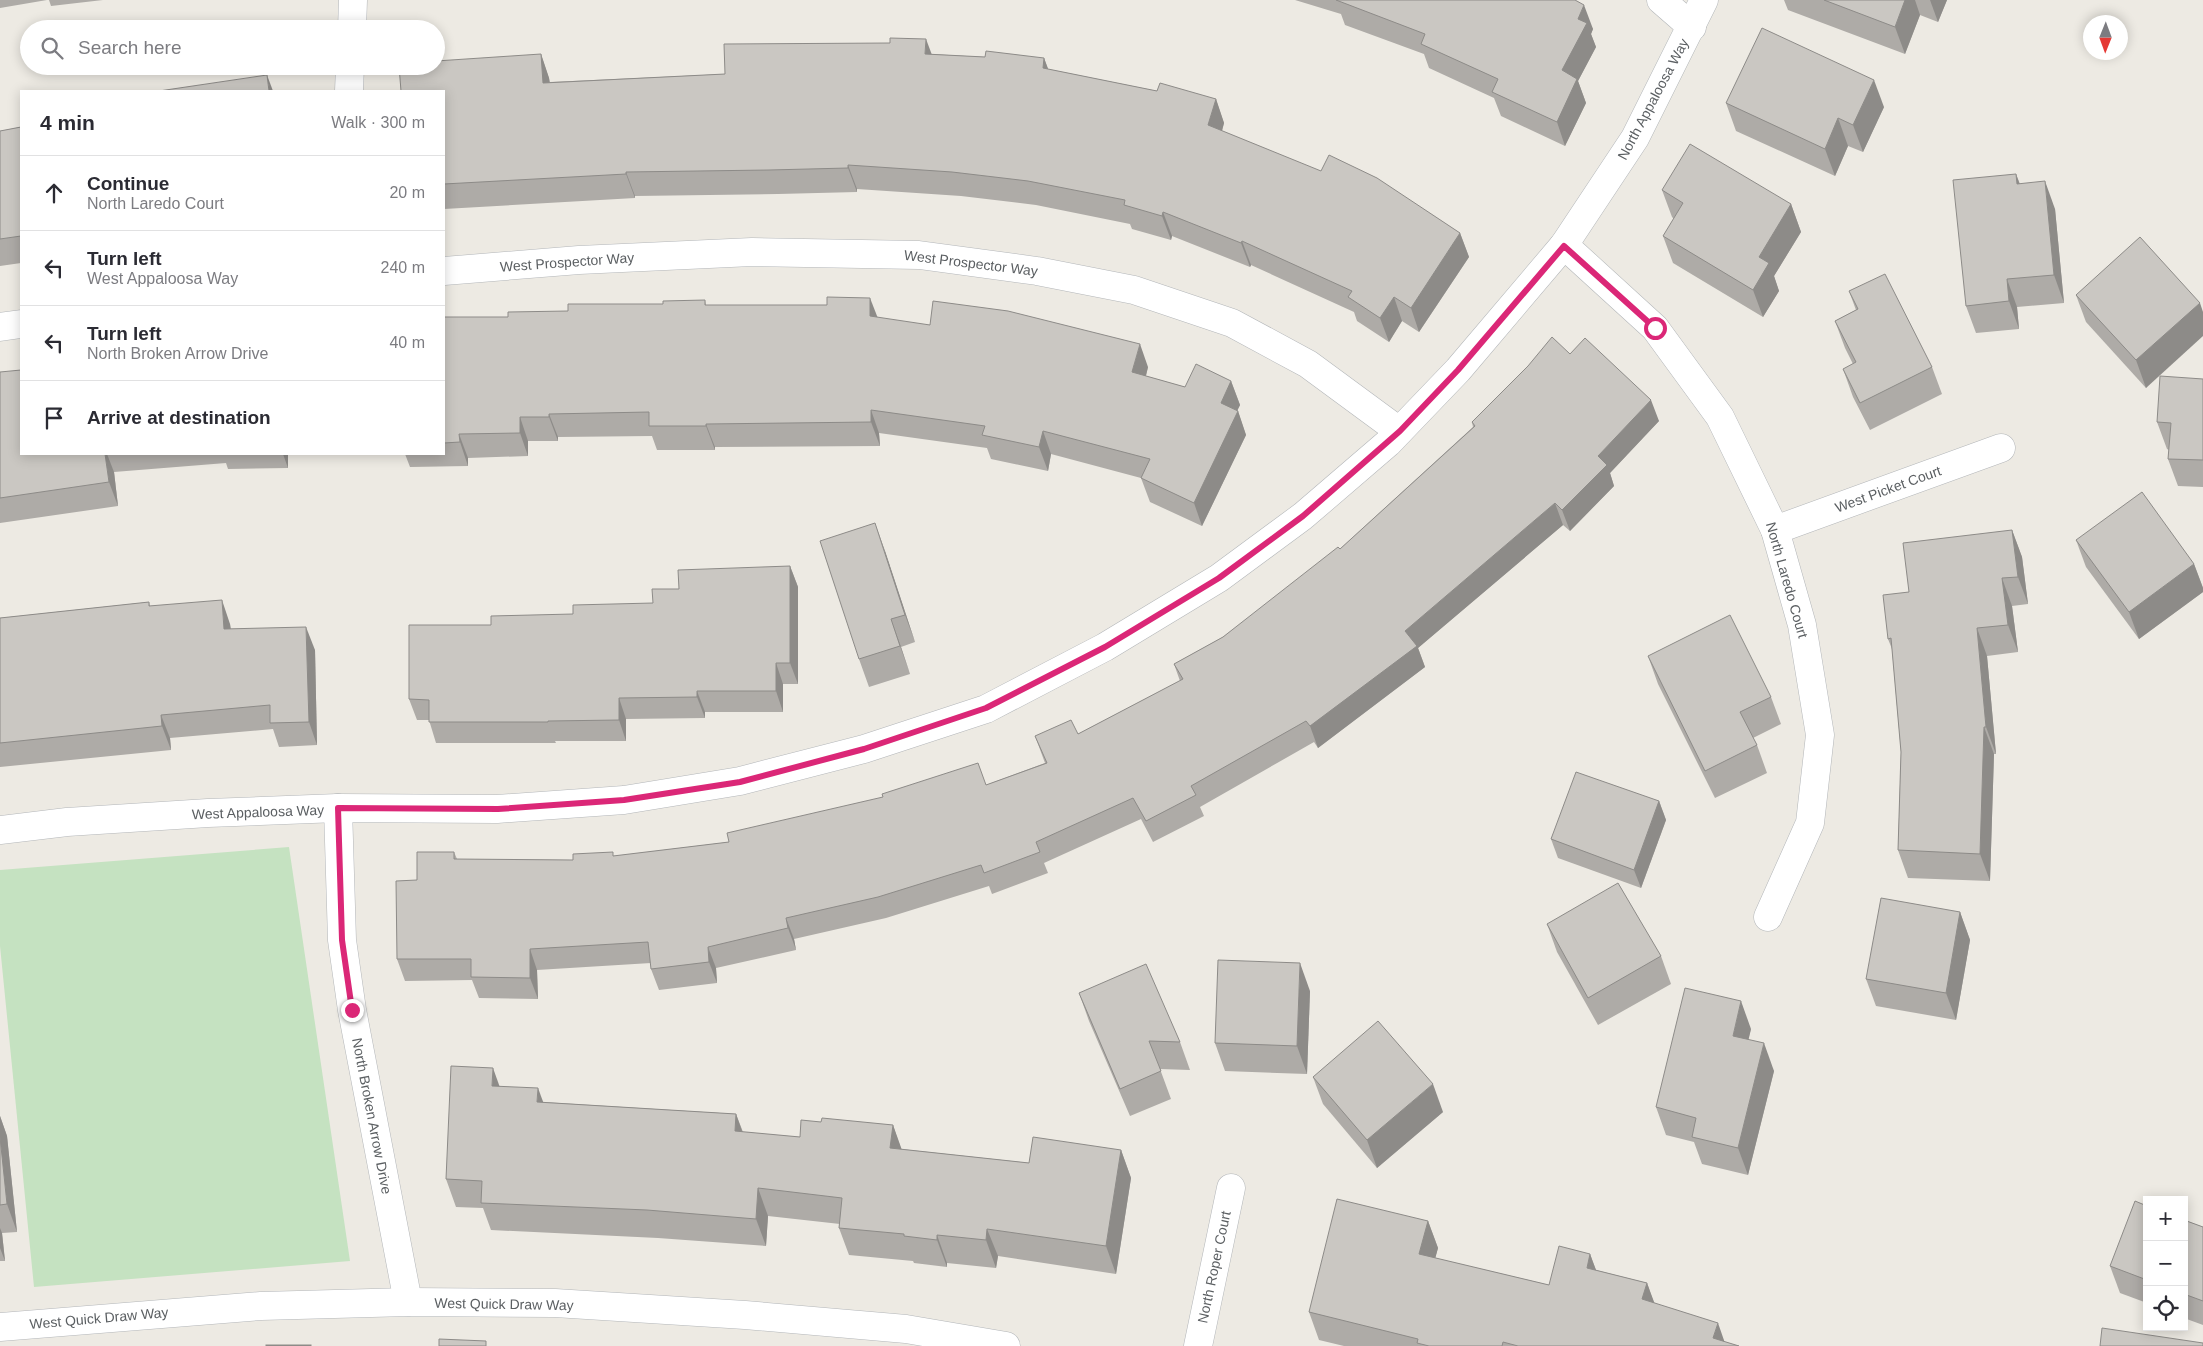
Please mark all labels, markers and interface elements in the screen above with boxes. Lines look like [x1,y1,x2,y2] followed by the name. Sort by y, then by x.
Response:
[2083,15,2128,60] north arrow
[20,20,445,75] search box
[38,34,66,62] icon: search
[1614,36,1692,162] street label: North Appaloosa Way
[78,37,182,58] text: Search here
[40,111,95,134] text: 4 min
[331,114,425,131] text: Walk · 300 m
[87,173,169,194] text: Continue
[40,179,68,207] icon: ahead
[389,184,425,201] text: 20 m
[87,195,224,212] text: North Laredo Court
[903,247,1039,279] street label: West Prospector Way
[87,248,162,269] text: Turn left
[499,249,635,275] street label: West Prospector Way
[40,254,68,282] icon: left
[381,259,425,276] text: 240 m
[87,270,238,287] text: West Appaloosa Way
[1644,317,1667,340] route start
[87,323,162,344] text: Turn left
[40,329,68,357] icon: left
[389,334,425,351] text: 40 m
[87,345,268,362] text: North Broken Arrow Drive
[40,404,68,432] icon: arrive
[87,407,271,428] text: Arrive at destination
[1833,462,1943,516] street label: West Picket Court
[1763,520,1811,640] street label: North Laredo Court
[192,802,324,822] street label: West Appaloosa Way
[341,999,364,1022] route end
[349,1037,395,1196] street label: North Broken Arrow Drive
[2143,1196,2188,1331] map controls
[2143,1196,2188,1241] button: +
[1194,1209,1234,1325] street label: North Roper Court
[2143,1241,2188,1286] button: −
[2143,1286,2188,1331] button: locate
[434,1295,574,1313] street label: West Quick Draw Way
[29,1304,169,1332] street label: West Quick Draw Way

